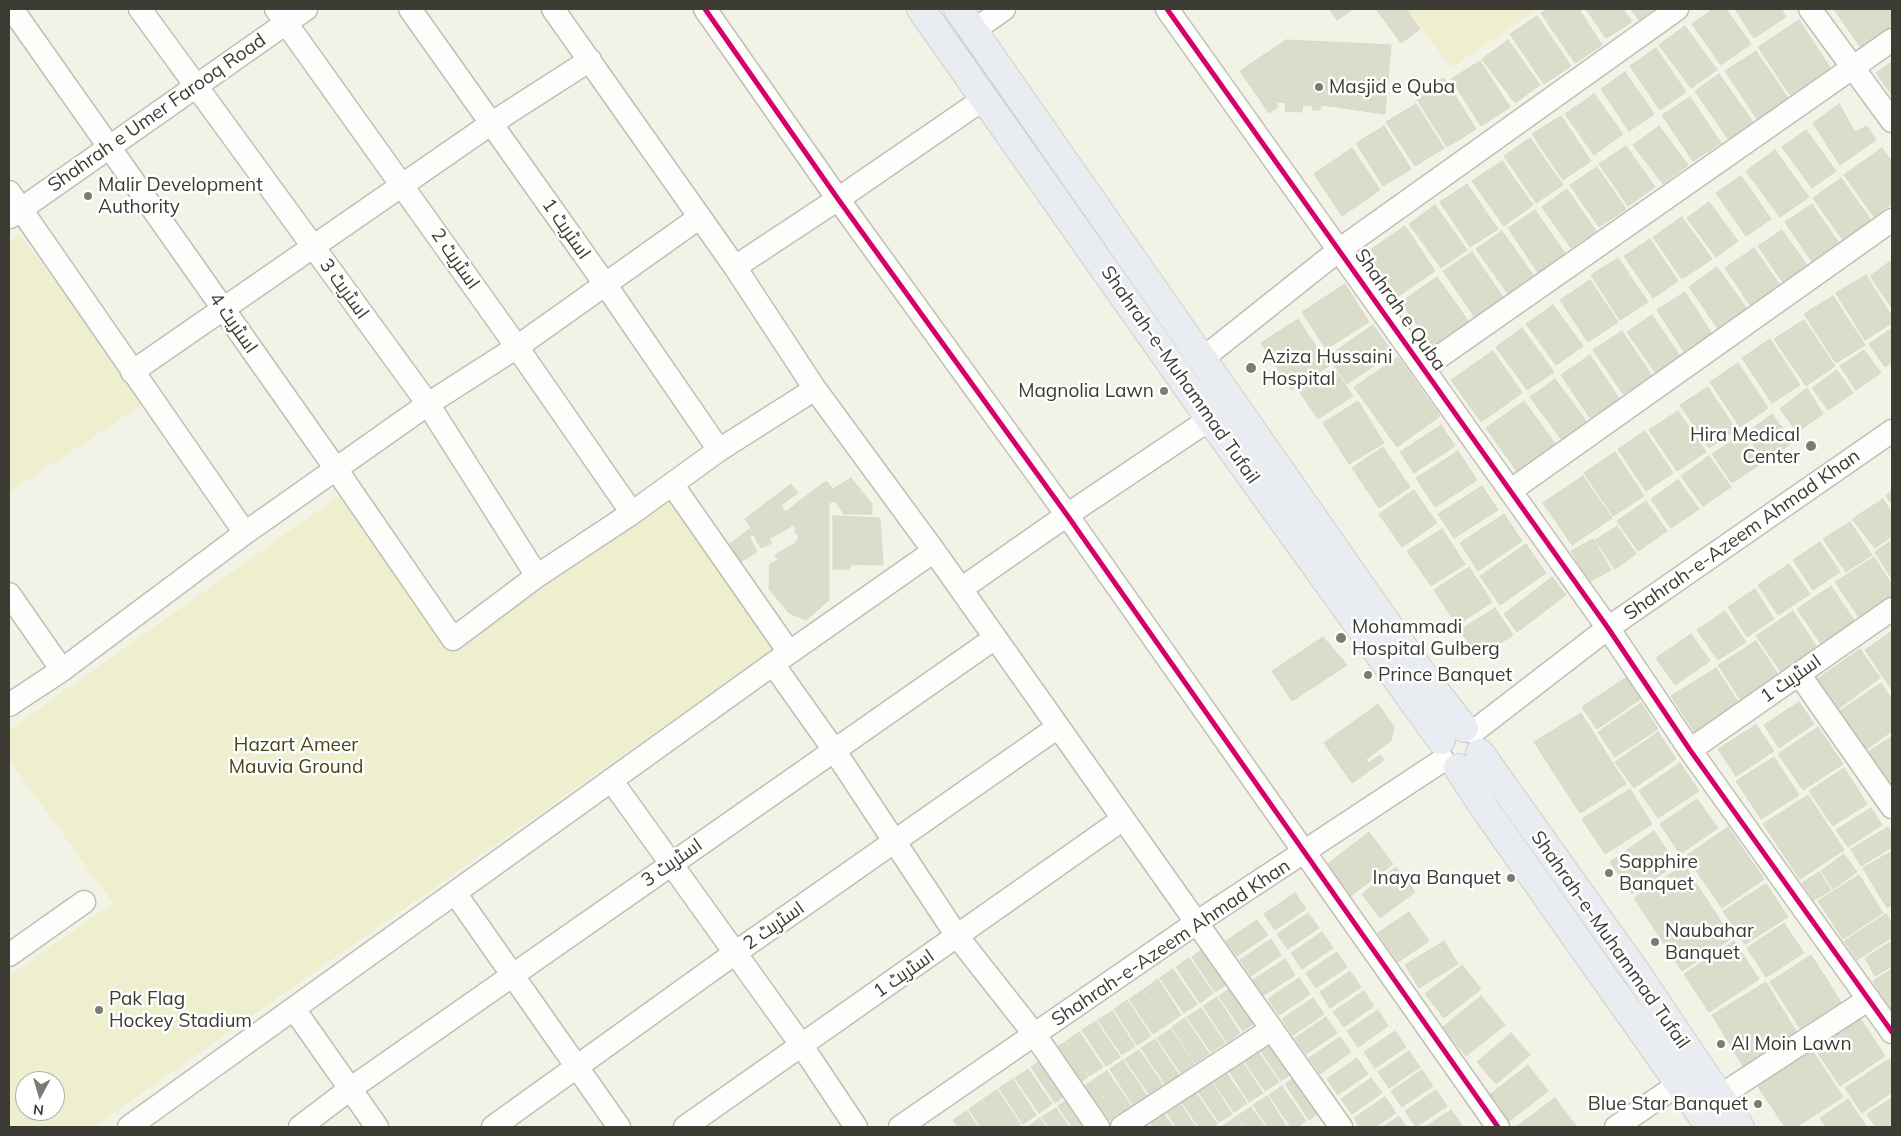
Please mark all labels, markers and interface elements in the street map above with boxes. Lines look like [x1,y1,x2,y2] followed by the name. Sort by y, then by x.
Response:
[44,29,270,197] street label: Shahrah e Umer Farooq Road
[1329,76,1455,98] place label: Masjid e Quba
[1313,81,1325,93] marker: Masjid e Quba
[98,174,263,218] place label: Malir Development Authority
[82,190,94,202] marker: Malir Development Authority
[537,194,595,264] street label: اسٹریٹ 1
[426,224,484,294] street label: اسٹریٹ 2
[1350,245,1450,375] street label: Shahrah e Quba
[314,254,374,324] street label: اسٹریٹ 3
[1096,262,1264,488] street label: Shahrah-e-Muhammad Tufail
[204,288,262,358] street label: اسٹریٹ 4
[1262,346,1392,390] place label: Aziza Hussaini Hospital
[1244,361,1258,375] marker: Aziza Hussaini Hospital
[1018,380,1154,402] place label: Magnolia Lawn
[1158,385,1170,397] marker: Magnolia Lawn
[1690,424,1800,468] place label: Hira Medical Center
[1804,439,1818,453] marker: Hira Medical Center
[1620,445,1864,625] street label: Shahrah-e-Azeem Ahmad Khan
[1352,616,1500,660] place label: Mohammadi Hospital Gulberg
[1334,631,1348,645] marker: Mohammadi Hospital Gulberg
[1756,650,1826,708] street label: اسٹریٹ 1
[1378,664,1512,686] place label: Prince Banquet
[1362,669,1374,681] marker: Prince Banquet
[229,734,363,778] park label: Hazart Ameer Mauvia Ground
[1526,827,1694,1053] street label: Shahrah-e-Muhammad Tufail
[637,834,707,892] street label: اسٹریٹ 3
[1619,851,1698,895] place label: Sapphire Banquet
[1047,854,1295,1032] street label: Shahrah-e-Azeem Ahmad Khan
[1373,867,1501,889] place label: Inaya Banquet
[1603,867,1615,879] marker: Sapphire Banquet
[1505,872,1517,884] marker: Inaya Banquet
[739,897,809,955] street label: اسٹریٹ 2
[1665,920,1754,964] place label: Naubahar Banquet
[1649,936,1661,948] marker: Naubahar Banquet
[869,945,939,1003] street label: اسٹریٹ 1
[109,988,252,1032] place label: Pak Flag Hockey Stadium
[93,1004,105,1016] marker: Pak Flag Hockey Stadium
[1731,1033,1852,1055] place label: Al Moin Lawn
[1715,1038,1727,1050] marker: Al Moin Lawn
[15,1071,65,1121] north arrow
[1588,1093,1748,1115] place label: Blue Star Banquet
[1752,1098,1764,1110] marker: Blue Star Banquet
[32,1100,45,1119] text: N

